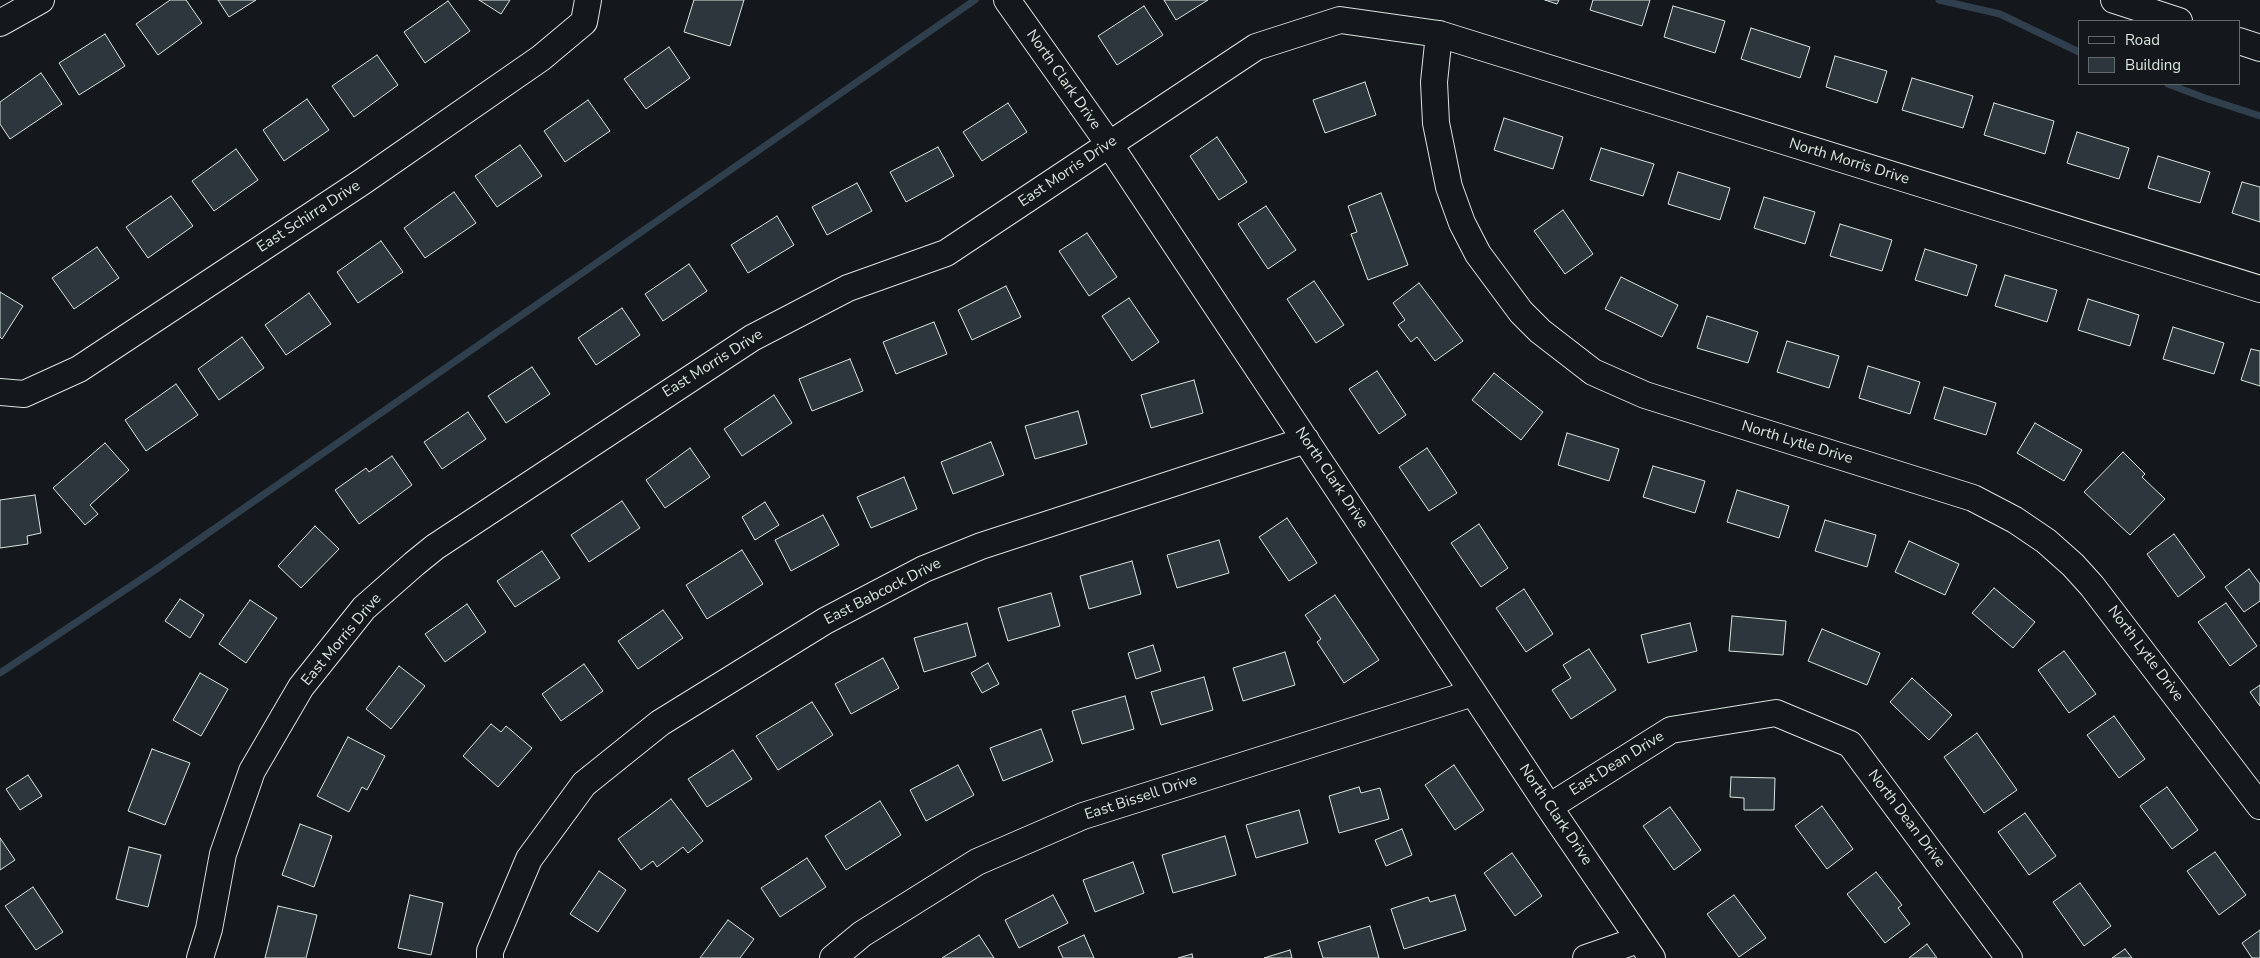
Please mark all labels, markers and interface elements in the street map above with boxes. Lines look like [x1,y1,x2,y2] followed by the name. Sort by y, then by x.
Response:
[2078,20,2240,85] legend
[1022,27,1104,133] street label: North Clark Drive
[2125,30,2160,50] text: Road
[2125,55,2181,75] text: Building
[1015,132,1121,212] street label: East Morris Drive
[1787,135,1911,189] street label: North Morris Drive
[254,177,364,257] street label: East Schirra Drive
[660,326,766,402] street label: East Morris Drive
[1739,418,1855,468] street label: North Lytle Drive
[1291,424,1371,532] street label: North Clark Drive
[822,555,944,629] street label: East Babcock Drive
[298,590,386,690] street label: East Morris Drive
[2103,603,2187,705] street label: North Lytle Drive
[1567,728,1667,800] street label: East Dean Drive
[1515,761,1595,869] street label: North Clark Drive
[1863,767,1949,871] street label: North Dean Drive
[1083,771,1199,825] street label: East Bissell Drive

